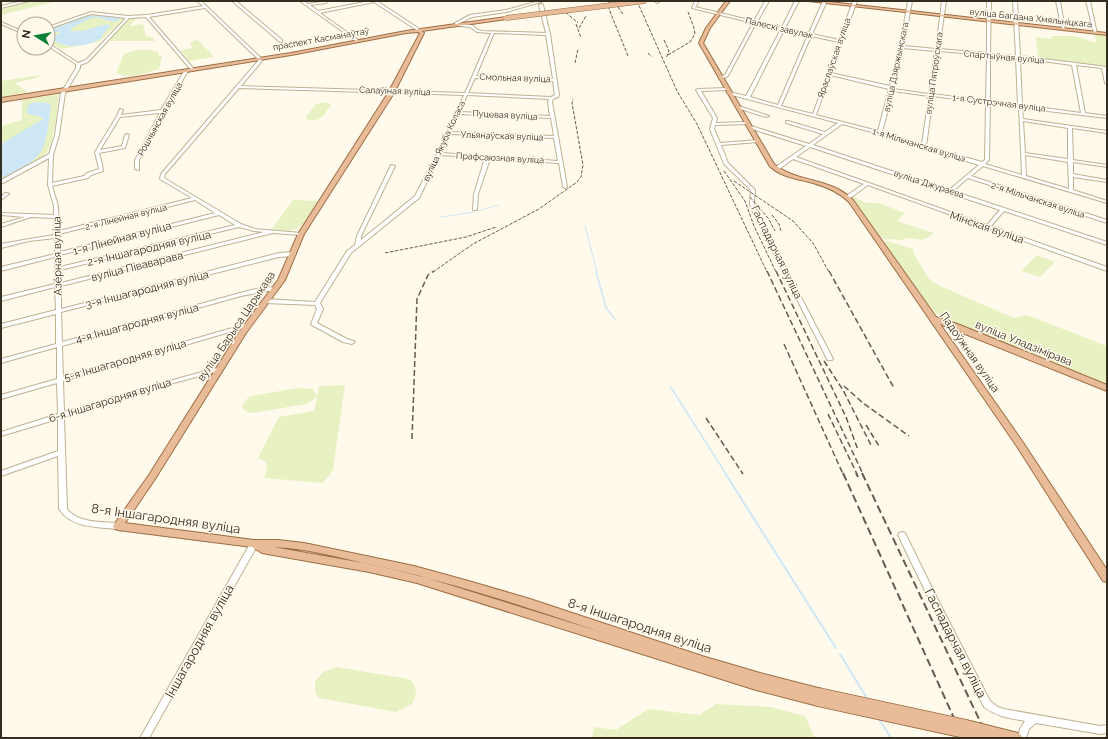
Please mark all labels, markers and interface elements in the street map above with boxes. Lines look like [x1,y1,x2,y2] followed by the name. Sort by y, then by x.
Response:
[969,7,1093,29] street label: вуліца Багдана Хмяльніцкага
[744,15,814,41] street label: Палескі завулак
[16,16,56,56] north arrow
[816,17,852,99] street label: Яраслаўская вуліца
[882,21,910,113] street label: вуліца Дзяржынскага
[272,26,370,52] street label: праспект Касманаўтаў
[19,29,34,40] text: N
[923,31,945,115] street label: вуліца Пятроўскага
[963,48,1045,66] street label: Спартыўная вуліца
[479,72,551,84] street label: Смольная вуліца
[136,80,184,158] street label: Рошчынская вуліца
[359,85,431,97] street label: Салаўіная вуліца
[952,92,1046,114] street label: 1-я Сустрэчная вуліца
[421,99,467,183] street label: вуліца Якуба Коласа
[472,108,538,122] street label: Пуцевая вуліца
[871,126,967,164] street label: 1-я Мільчанская вуліца
[460,130,544,142] street label: Ульянаўская вуліца
[456,151,544,165] street label: Прафсаюзная вуліца
[893,168,966,200] street label: вуліца Джураева
[990,180,1086,220] street label: 2-я Мільчанская вуліца
[84,202,168,232] street label: 2-я Лінейная вуліца
[748,203,805,301] street label: Гаспадарчая вуліца
[948,209,1026,246] street label: Мінская вуліца
[50,216,65,296] street label: Азёрная вуліца
[72,219,173,258] street label: 1-я Лінейная вуліца
[86,228,212,269] street label: 2-я Іншагародняя вуліца
[90,249,184,284] street label: вуліца Піваварава
[84,268,210,311] street label: 3-я Іншагародняя вуліца
[195,269,278,384] street label: вуліца Барыса Царыкава
[74,301,200,346] street label: 4-я Іншагародняя вуліца
[937,310,1002,395] street label: Падоўжная вуліца
[973,318,1074,369] street label: вуліца Уладзімірава
[62,337,188,384] street label: 5-я Іншагародняя вуліца
[47,376,173,425] street label: 6-я Іншагародняя вуліца
[90,501,241,536] street label: 8-я Іншагародняя вуліца
[162,582,237,700] street label: Іншагародняя вуліца
[921,586,990,700] street label: Гаспадарчая вуліца
[566,595,714,656] street label: 8-я Іншагародняя вуліца

